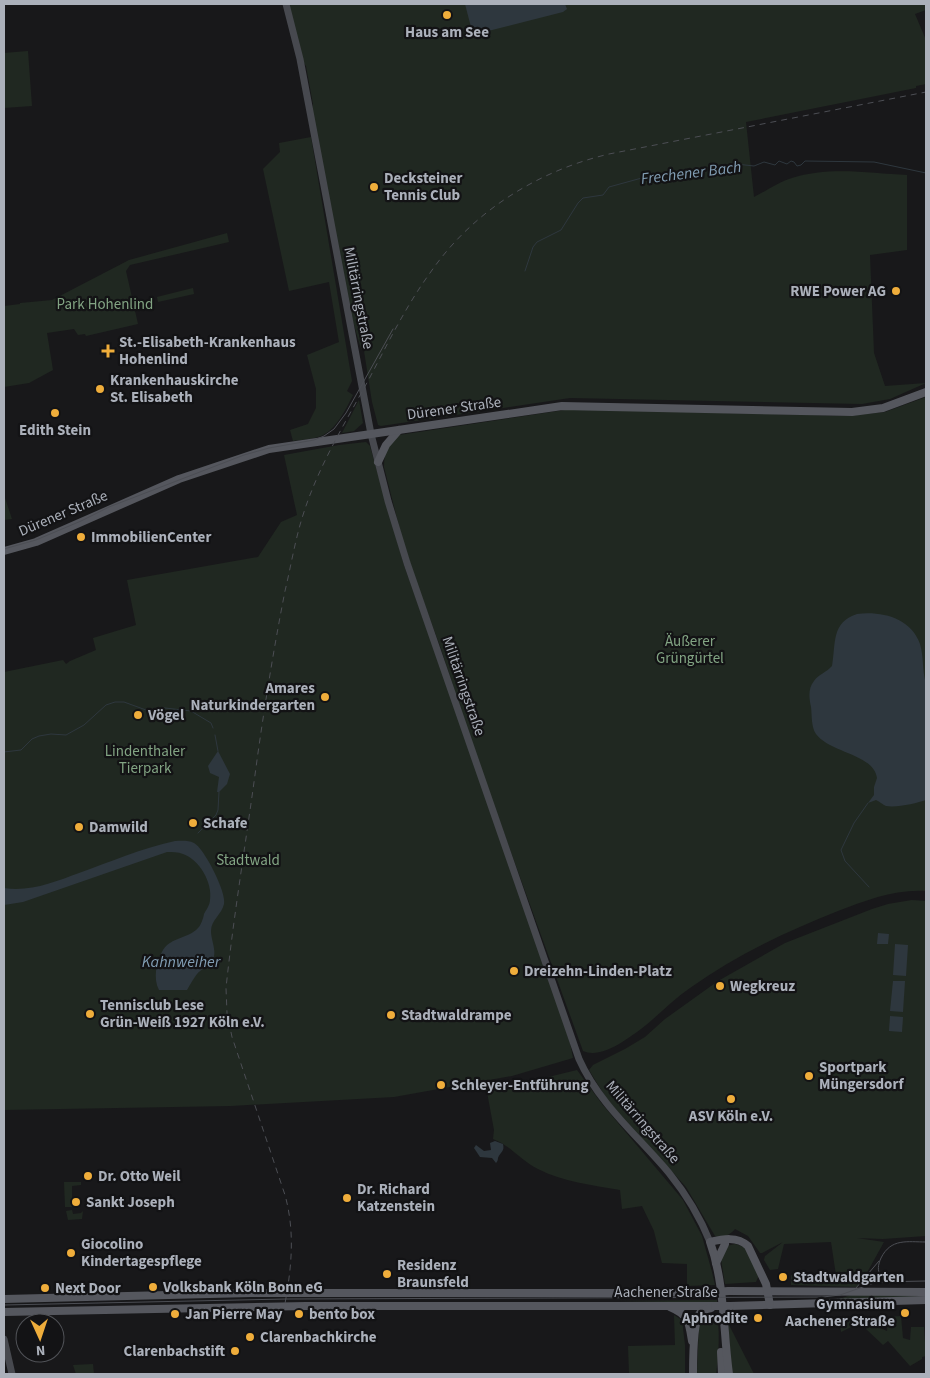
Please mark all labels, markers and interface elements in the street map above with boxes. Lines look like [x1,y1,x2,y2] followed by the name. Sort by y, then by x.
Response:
[441,9,453,21] marker: Haus am See
[405,22,489,43] place label: Haus am See
[640,156,743,190] water label: Frechener Bach
[384,168,463,206] place label: Decksteiner Tennis Club
[368,181,380,193] marker: Decksteiner Tennis Club
[338,245,379,351] street label: Militärringstraße
[790,281,886,302] place label: RWE Power AG
[890,285,902,297] marker: RWE Power AG
[57,294,153,315] park label: Park Hohenlind
[119,332,296,370] place label: St.-Elisabeth-Krankenhaus Hohenlind
[101,344,115,358] marker: St.-Elisabeth-Krankenhaus Hohenlind
[110,370,239,408] place label: Krankenhauskirche St. Elisabeth
[94,383,106,395] marker: Krankenhauskirche St. Elisabeth
[406,391,503,426] street label: Dürener Straße
[49,407,61,419] marker: Edith Stein
[19,420,91,441] place label: Edith Stein
[15,485,111,542] street label: Dürener Straße
[91,527,211,548] place label: ImmobilienCenter
[75,531,87,543] marker: ImmobilienCenter
[656,631,724,669] park label: Äußerer Grüngürtel
[437,634,490,739] street label: Militärringstraße
[191,678,315,716] place label: Amares Naturkindergarten
[319,691,331,703] marker: Amares Naturkindergarten
[147,705,185,726] place label: Vögel
[132,709,144,721] marker: Vögel
[105,741,186,779] park label: Lindenthaler Tierpark
[203,813,248,834] place label: Schafe
[89,817,148,838] place label: Damwild
[187,817,199,829] marker: Schafe
[73,821,85,833] marker: Damwild
[216,850,280,871] park label: Stadtwald
[142,951,222,973] water label: Kahnweiher
[524,961,672,982] place label: Dreizehn-Linden-Platz
[508,965,520,977] marker: Dreizehn-Linden-Platz
[730,976,795,997] place label: Wegkreuz
[714,980,726,992] marker: Wegkreuz
[100,995,265,1033] place label: Tennisclub Lese Grün-Weiß 1927 Köln e.V.
[401,1005,512,1026] place label: Stadtwaldrampe
[84,1008,96,1020] marker: Tennisclub Lese Grün-Weiß 1927 Köln e.V.
[385,1009,397,1021] marker: Stadtwaldrampe
[819,1057,904,1095] place label: Sportpark Müngersdorf
[803,1070,815,1082] marker: Sportpark Müngersdorf
[451,1075,588,1096] place label: Schleyer-Entführung
[601,1076,685,1168] street label: Militärringstraße
[435,1079,447,1091] marker: Schleyer-Entführung
[725,1093,737,1105] marker: ASV Köln e.V.
[688,1106,773,1127] place label: ASV Köln e.V.
[98,1166,181,1187] place label: Dr. Otto Weil
[82,1170,94,1182] marker: Dr. Otto Weil
[357,1179,435,1217] place label: Dr. Richard Katzenstein
[86,1192,175,1213] place label: Sankt Joseph
[341,1192,353,1204] marker: Dr. Richard Katzenstein
[70,1196,82,1208] marker: Sankt Joseph
[81,1234,202,1272] place label: Giocolino Kindertagespflege
[65,1247,77,1259] marker: Giocolino Kindertagespflege
[397,1255,469,1293] place label: Residenz Braunsfeld
[793,1267,904,1288] place label: Stadtwaldgarten
[381,1268,393,1280] marker: Residenz Braunsfeld
[777,1271,789,1283] marker: Stadtwaldgarten
[162,1277,323,1298] place label: Volksbank Köln Bonn eG
[55,1278,121,1299] place label: Next Door
[147,1281,159,1293] marker: Volksbank Köln Bonn eG
[39,1282,51,1294] marker: Next Door
[614,1282,718,1303] street label: Aachener Straße
[784,1294,895,1332] place label: Gymnasium Aachener Straße
[185,1304,283,1325] place label: Jan Pierre May
[309,1304,375,1325] place label: bento box
[899,1307,911,1319] marker: Gymnasium Aachener Straße
[169,1308,181,1320] marker: Jan Pierre May
[293,1308,305,1320] marker: bento box
[681,1308,748,1329] place label: Aphrodite
[752,1312,764,1324] marker: Aphrodite
[15,1313,65,1363] north arrow
[260,1327,377,1348] place label: Clarenbachkirche
[244,1331,256,1343] marker: Clarenbachkirche
[35,1340,46,1360] text: N
[123,1341,226,1362] place label: Clarenbachstift
[229,1345,241,1357] marker: Clarenbachstift

